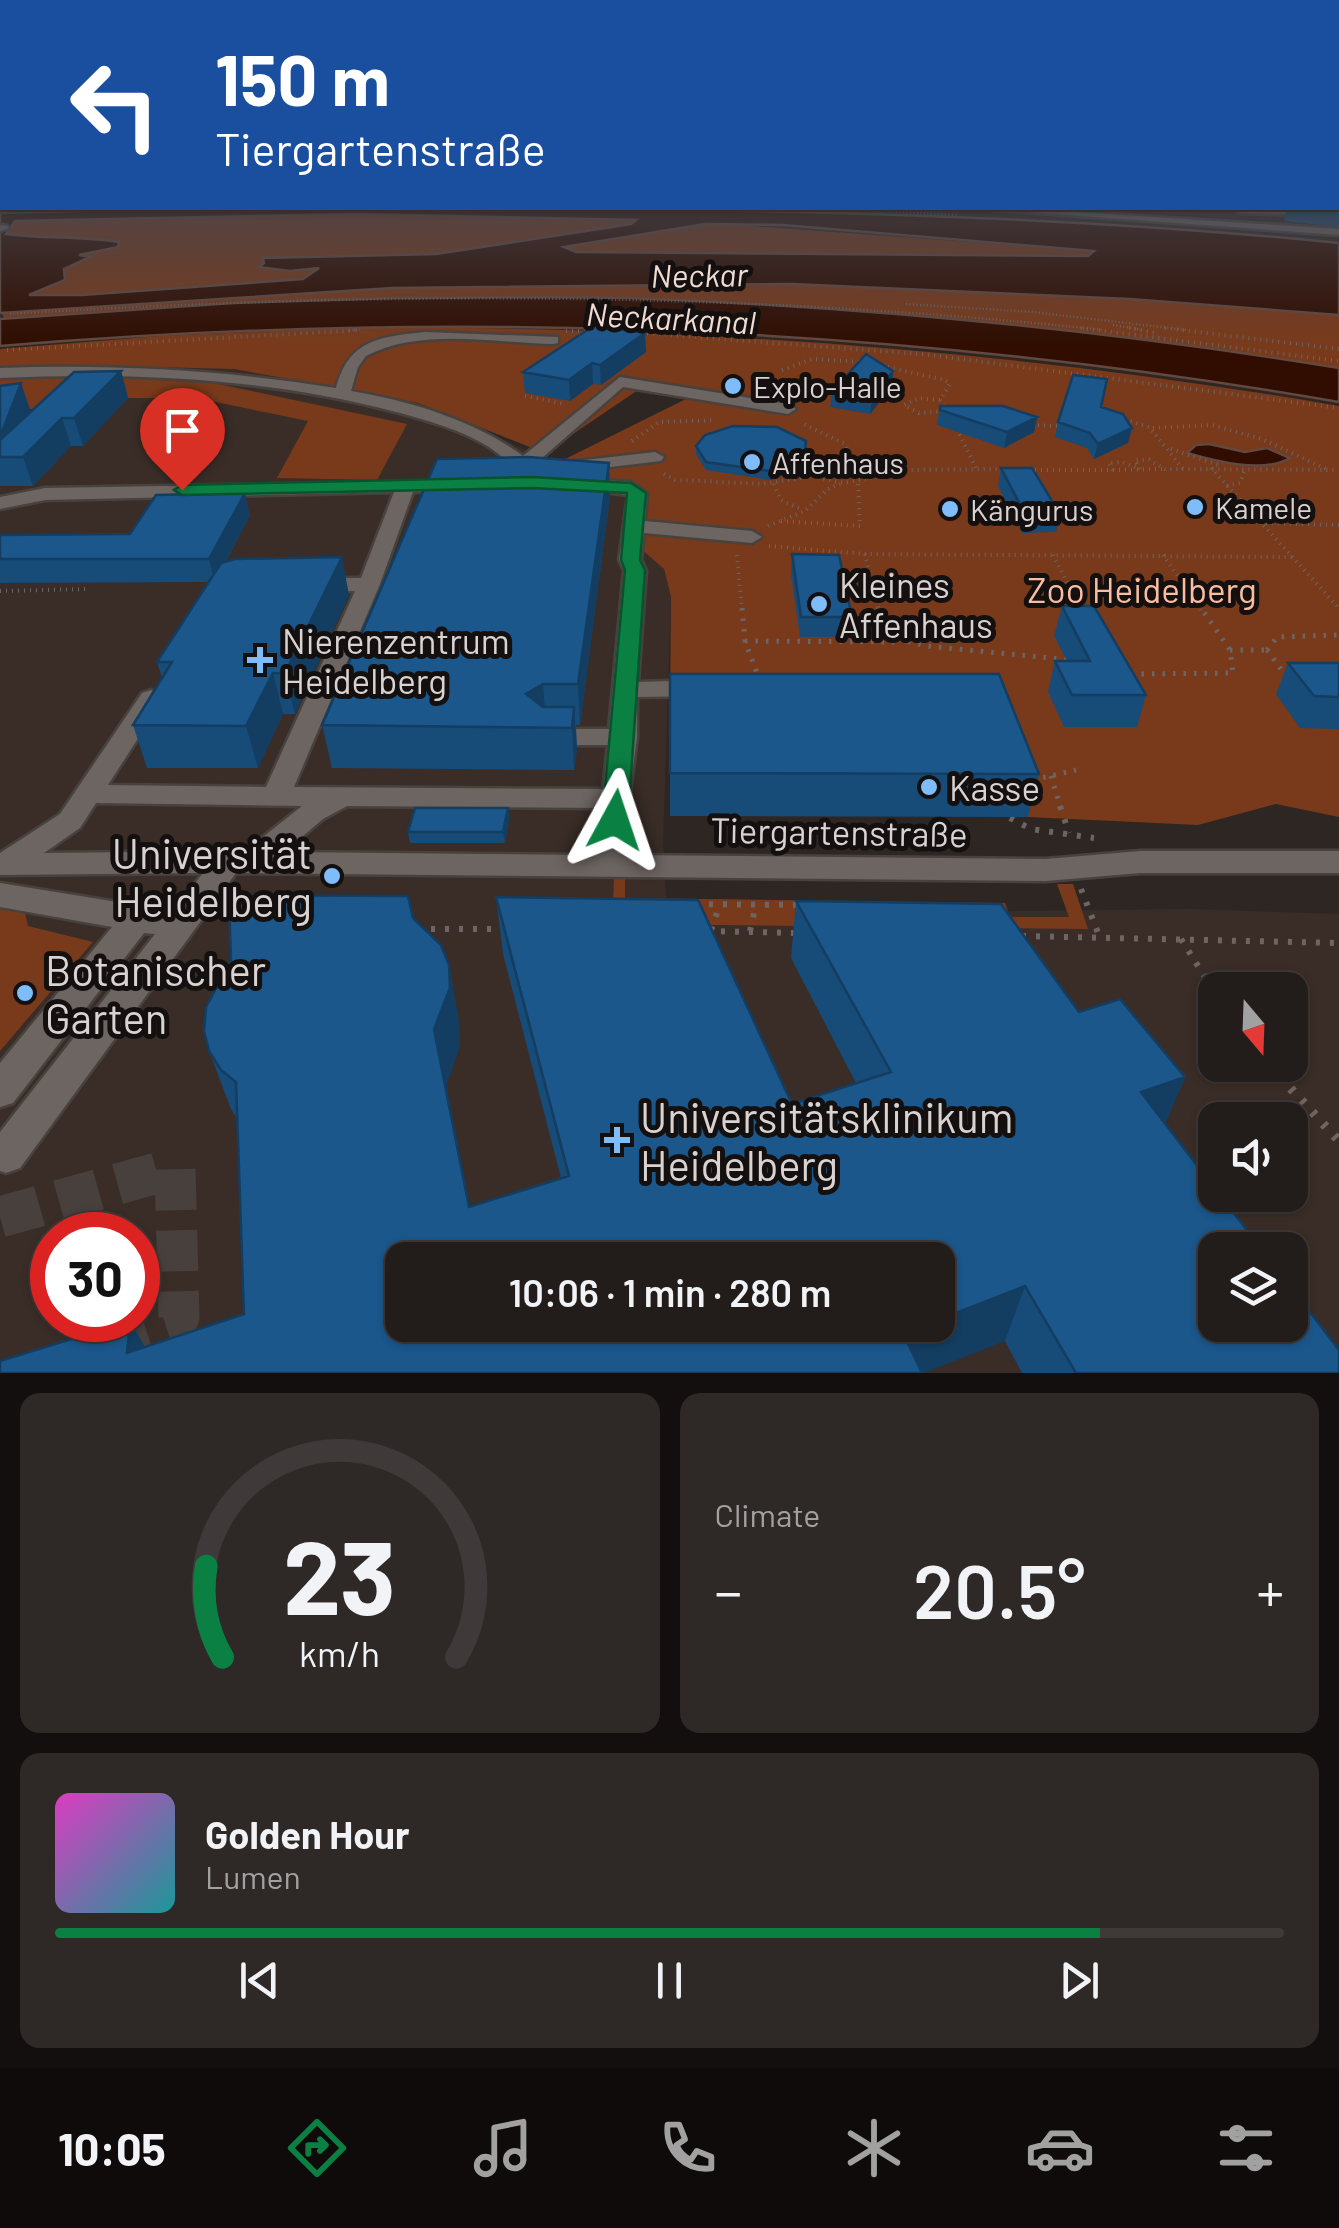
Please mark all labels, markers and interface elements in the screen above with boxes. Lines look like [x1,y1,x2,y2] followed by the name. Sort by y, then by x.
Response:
[215,36,390,120] text: 150 m
[50,40,180,170] icon: left
[215,121,546,175] text: Tiergartenstraße
[650,254,750,294] water label: Neckar
[585,294,757,340] water label: Neckarkanal
[753,368,902,404] place label: Explo-Halle
[722,375,744,397] marker: Explo-Halle
[140,388,225,491] pin
[155,403,210,458] icon: arrive
[772,444,904,480] place label: Affenhaus
[741,451,763,473] marker: Affenhaus
[1215,489,1312,525] place label: Kamele
[970,491,1093,527] place label: Kängurus
[1184,496,1206,518] marker: Kamele
[939,498,961,520] marker: Kängurus
[839,563,993,645] place label: Kleines Affenhaus
[1027,568,1257,610] park label: Zoo Heidelberg
[808,593,830,615] marker: Kleines Affenhaus
[282,619,510,701] place label: Nierenzentrum Heidelberg
[247,647,273,673] marker: Nierenzentrum Heidelberg
[949,766,1040,808] place label: Kasse
[563,768,667,872] position arrow
[918,776,940,798] marker: Kasse
[710,808,968,854] street label: Tiergartenstraße
[112,827,312,926] place label: Universität Heidelberg
[321,865,343,887] marker: Universität Heidelberg
[45,944,266,1042] place label: Botanischer Garten
[1198,972,1308,1082] north arrow
[1198,972,1308,1342] map controls
[14,982,36,1004] marker: Botanischer Garten
[640,1091,1014,1190] place label: Universitätsklinikum Heidelberg
[1198,1102,1308,1212] button: sound
[604,1127,630,1153] marker: Universitätsklinikum Heidelberg
[30,1212,160,1342] speed limit sign: 30
[1198,1232,1308,1342] button: layers
[509,1269,831,1315] text: 10:06 · 1 min · 280 m
[715,1495,820,1533] text: Climate
[283,1511,396,1636] text: 23
[913,1544,1086,1634] text: 20.5°
[715,1557,742,1623] text: −
[1256,1557,1284,1623] text: +
[299,1631,380,1674] text: km/h
[205,1811,410,1857] text: Golden Hour
[205,1857,301,1895] text: Lumen
[232,1953,287,2008] icon: previous
[642,1953,697,2008] icon: pause
[1052,1953,1107,2008] icon: next
[282,2113,352,2183] icon: directions
[468,2113,538,2183] icon: music
[653,2113,723,2183] icon: phone
[839,2113,909,2183] icon: climate
[1025,2113,1095,2183] icon: car
[1211,2113,1281,2183] icon: filters
[58,2121,166,2175] text: 10:05

